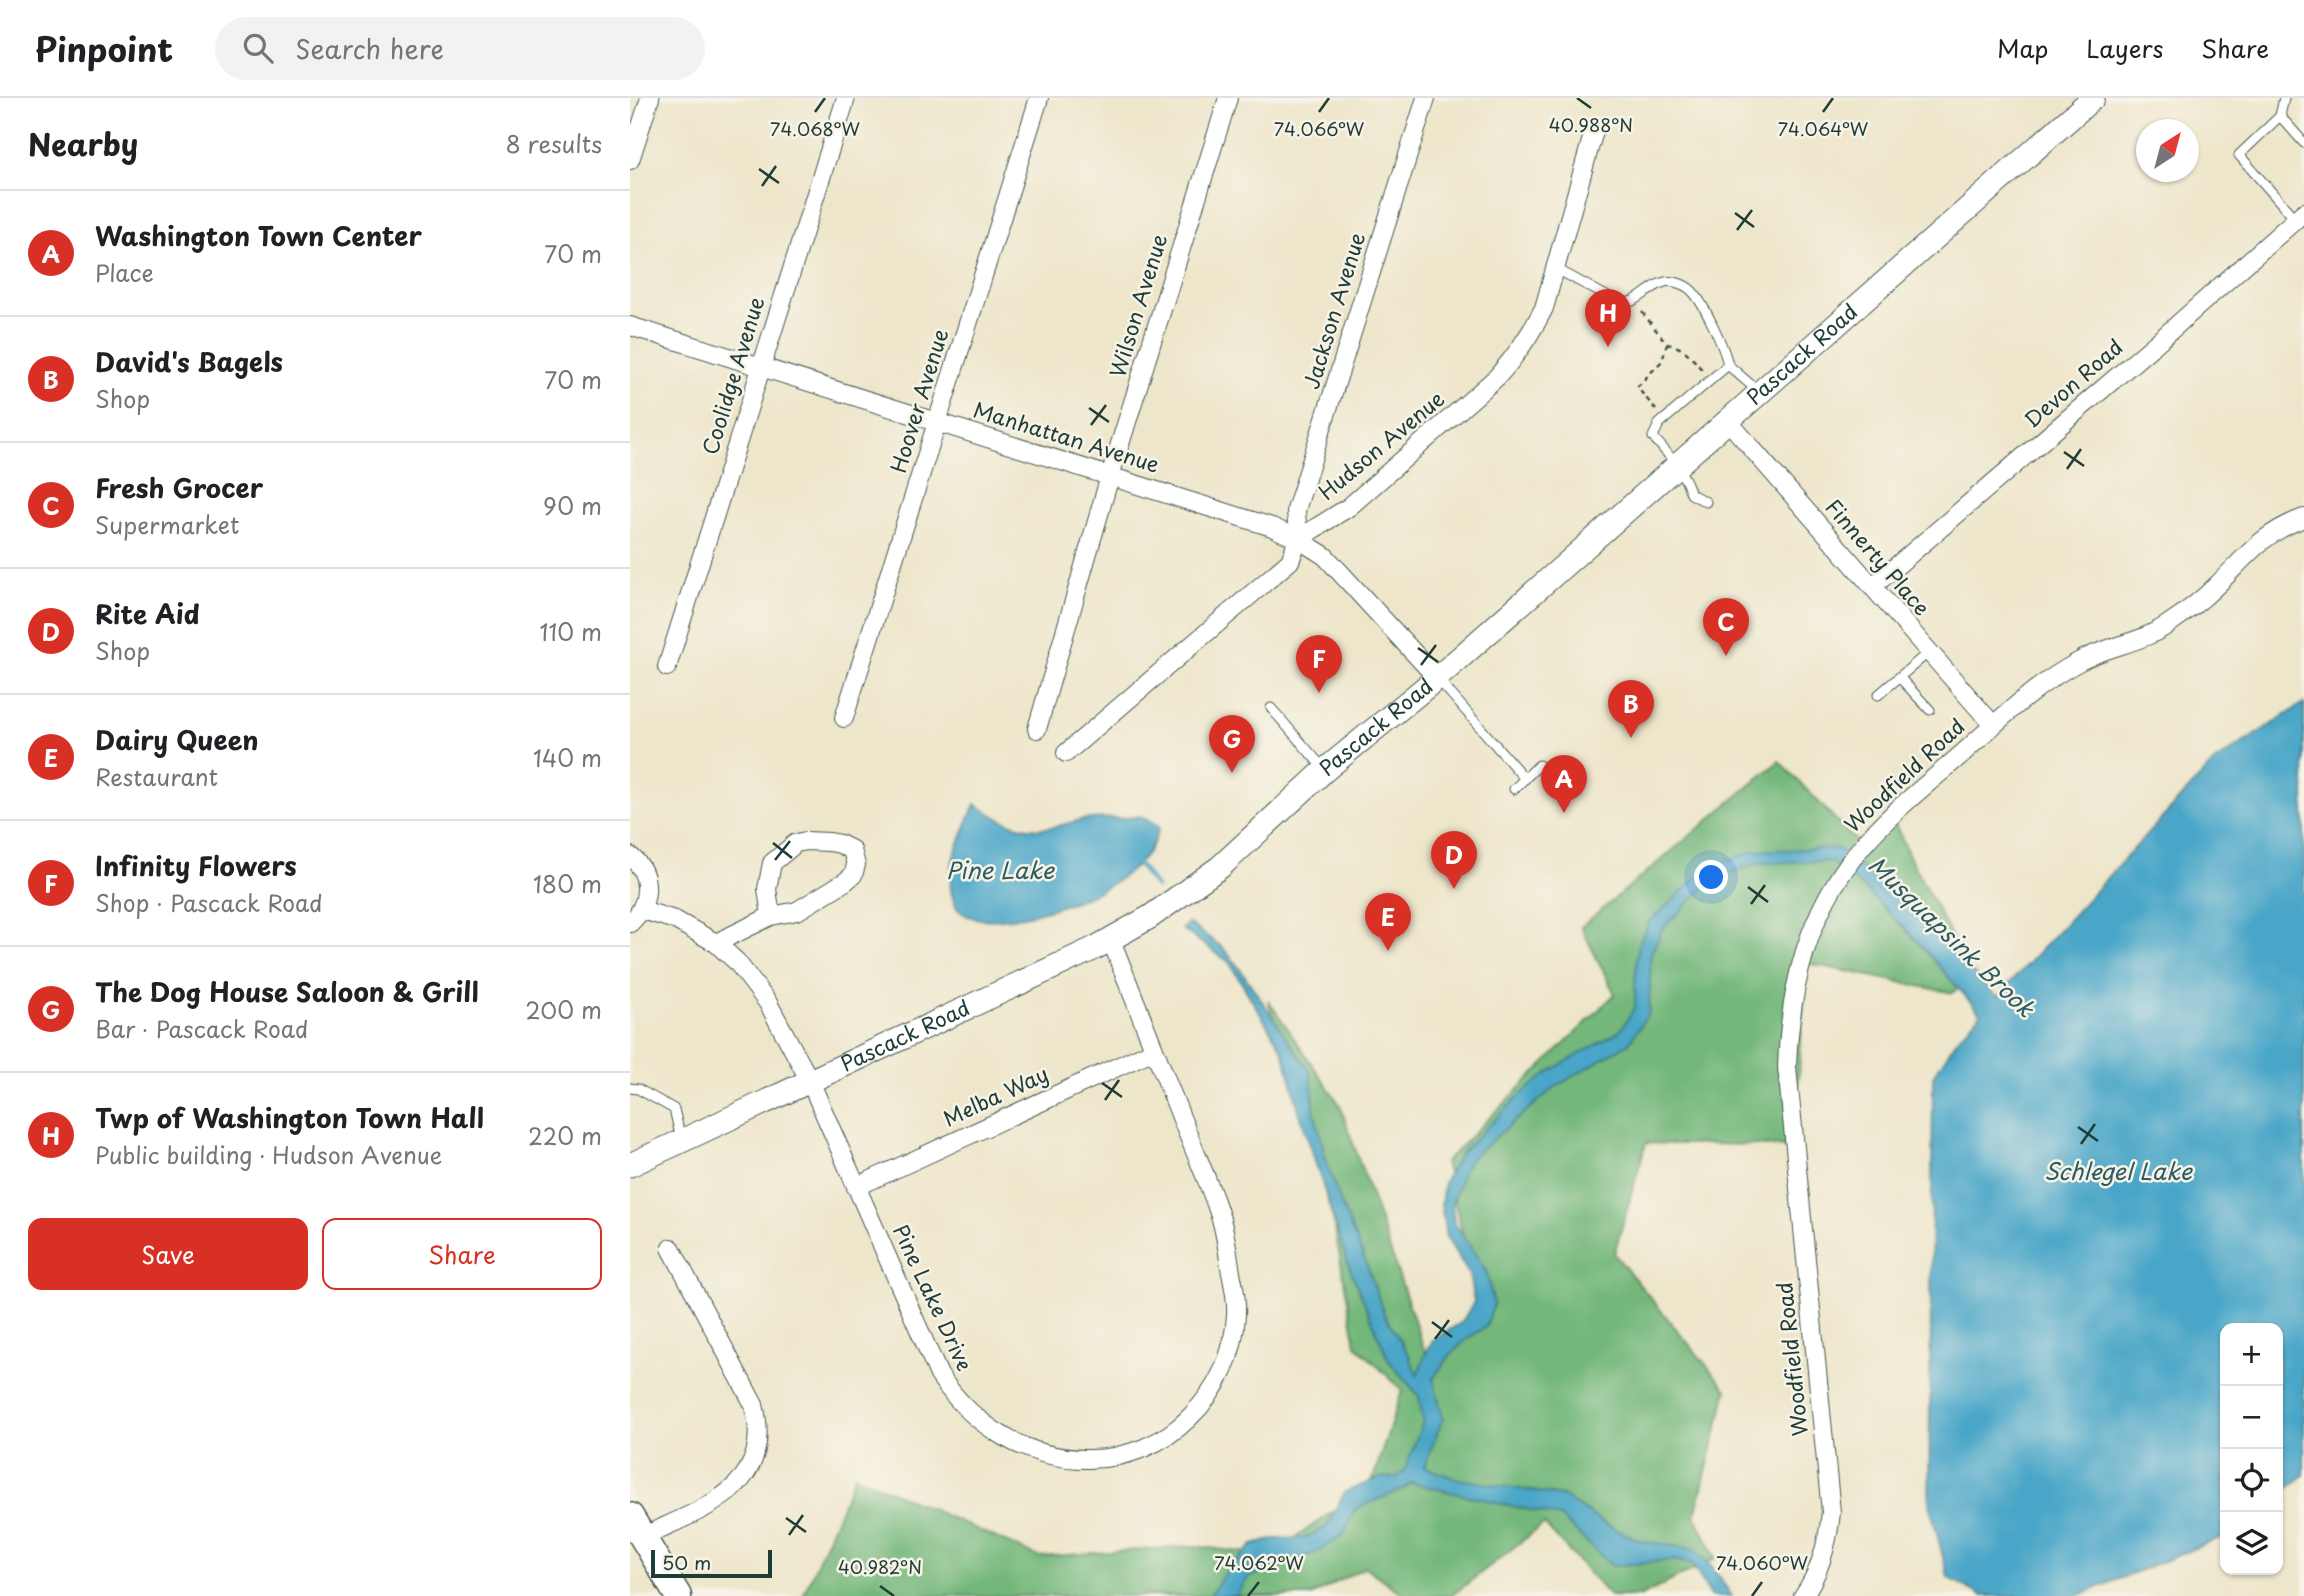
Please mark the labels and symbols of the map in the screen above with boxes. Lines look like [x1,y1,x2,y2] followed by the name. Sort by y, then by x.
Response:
[1549,111,1633,138] text: 40.988°N
[770,115,860,142] text: 74.068°W
[1274,115,1365,142] text: 74.066°W
[1778,115,1869,142] text: 74.064°W
[2136,119,2199,182] north arrow
[1294,228,1372,393] street label: Jackson Avenue
[1100,230,1174,381] street label: Wilson Avenue
[1585,289,1631,347] pin: H
[693,292,771,458] street label: Coolidge Avenue
[1738,295,1864,412] street label: Pascack Road
[881,325,955,476] street label: Hoover Avenue
[2016,330,2129,434] street label: Devon Road
[1311,382,1451,507] street label: Hudson Avenue
[970,393,1164,480] street label: Manhattan Avenue
[1819,491,1938,622] street label: Finnerty Place
[1703,598,1749,656] pin: C
[1296,635,1342,693] pin: F
[1311,670,1439,783] street label: Pascack Road
[1608,680,1654,738] pin: B
[1836,710,1971,839] street label: Woodfield Road
[1209,715,1255,773] pin: G
[1541,755,1587,813] pin: A
[1431,831,1477,889] pin: D
[1861,847,2043,1025] water label: Musquapsink Brook
[946,852,1056,887] water label: Pine Lake
[1694,860,1728,894] your location
[1365,893,1411,951] pin: E
[835,991,975,1079] street label: Pascack Road
[937,1057,1053,1134] street label: Melba Way
[2044,1153,2194,1188] water label: Schlegel Lake
[886,1219,982,1376] street label: Pine Lake Drive
[1767,1281,1815,1438] street label: Woodfield Road
[651,1547,772,1579] scale bar
[1214,1549,1304,1576] text: 74.062°W
[1716,1549,1809,1576] text: 74.060°W
[838,1553,922,1580] text: 40.982°N

